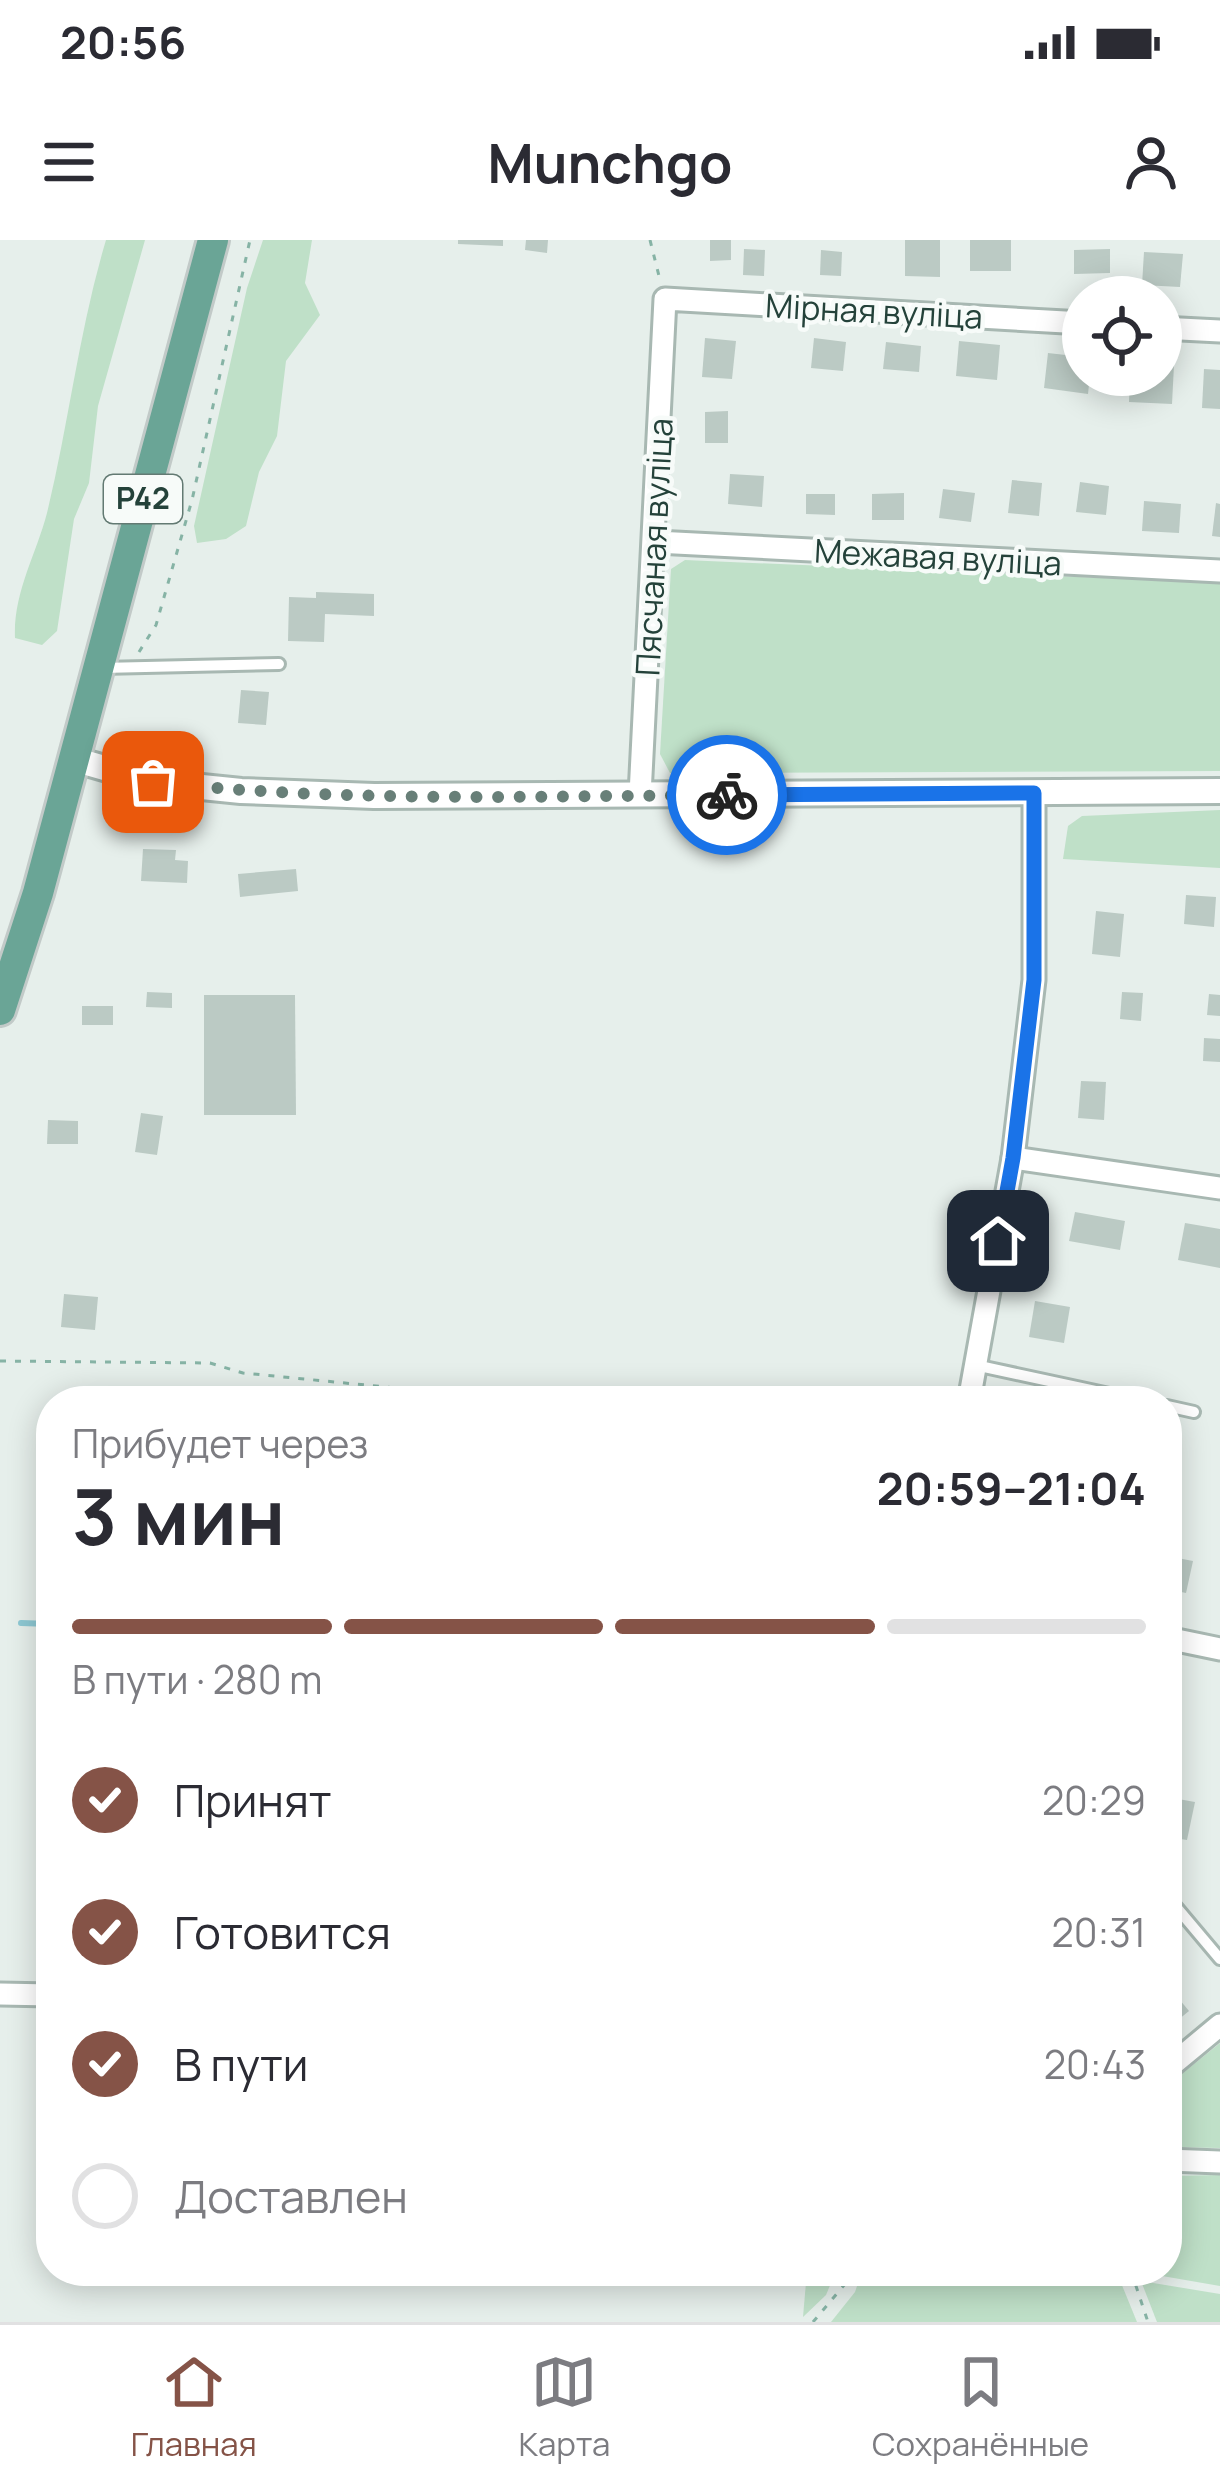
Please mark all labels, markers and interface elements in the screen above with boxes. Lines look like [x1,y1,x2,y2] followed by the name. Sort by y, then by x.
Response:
[60,11,186,73] text: 20:56
[488,125,732,199] text: Munchgo
[36,129,102,195] icon: menu
[1118,129,1184,195] icon: person
[1062,276,1182,396] map controls
[1062,276,1182,396] button: locate
[764,282,984,339] street label: Мірная вуліца
[624,417,683,677] street label: Пясчаная вуліца
[104,475,182,523] road number: Р42
[813,528,1063,585] street label: Межавая вуліца
[102,731,204,833] pin
[667,735,787,855] courier
[120,749,186,815] icon: bag
[694,762,760,828] icon: bike
[947,1190,1049,1292] pin
[965,1208,1031,1274] icon: home
[72,1416,368,1470] text: Прибудет через
[877,1457,1146,1519] text: 20:59–21:04
[72,1462,285,1568] text: 3 мин
[72,1652,322,1706] text: В пути · 280 m
[72,1767,138,1833] icon: check
[174,1769,332,1831] text: Принят
[1042,1773,1146,1827] text: 20:29
[72,1899,138,1965] icon: check
[174,1901,391,1963] text: Готовится
[1052,1905,1146,1959] text: 20:31
[72,2031,138,2097] icon: check
[174,2033,308,2095] text: В пути
[1044,2037,1146,2091] text: 20:43
[174,2165,408,2227] text: Доставлен
[131,2349,257,2466] tab: Главная
[518,2349,610,2466] tab: Карта
[872,2349,1089,2466] tab: Сохранённые

